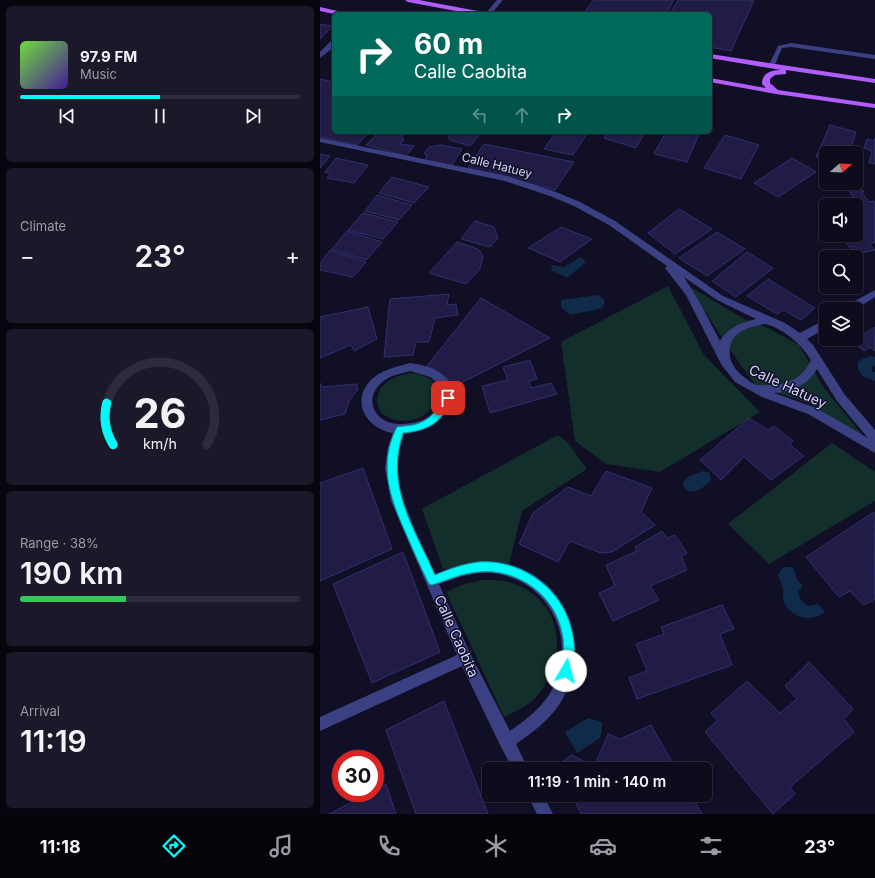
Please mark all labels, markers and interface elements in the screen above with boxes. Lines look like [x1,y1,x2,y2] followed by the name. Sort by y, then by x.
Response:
[414,27,483,61] text: 60 m
[348,28,400,80] icon: right
[80,47,137,66] text: 97.9 FM
[414,61,527,82] text: Calle Caobita
[80,66,117,82] text: Music
[469,104,491,126] icon: left
[511,104,533,126] icon: ahead
[553,104,575,126] icon: right
[56,105,78,127] icon: previous
[149,105,171,127] icon: pause
[242,105,264,127] icon: next
[819,146,863,190] north arrow
[819,146,863,346] map controls
[460,149,534,181] street label: Calle Hatuey
[819,198,863,242] button: sound
[20,218,66,234] text: Climate
[134,238,186,274] text: 23°
[20,243,35,269] text: −
[285,243,300,269] text: +
[819,250,863,294] button: search
[819,302,863,346] button: layers
[746,361,830,411] street label: Calle Hatuey
[431,381,465,415] pin
[437,387,459,409] icon: arrive
[133,388,187,438] text: 26
[143,435,177,452] text: km/h
[20,535,99,551] text: Range · 38%
[20,555,123,591] text: 190 km
[431,592,483,680] street label: Calle Caobita
[545,650,587,692] position arrow
[20,703,60,719] text: Arrival
[20,723,87,759] text: 11:19
[332,750,384,802] speed limit sign: 30
[528,772,666,791] text: 11:19 · 1 min · 140 m
[160,832,188,860] icon: directions
[267,832,295,860] icon: music
[375,832,403,860] icon: phone
[482,832,510,860] icon: climate
[589,832,617,860] icon: car
[697,832,725,860] icon: filters
[40,836,81,857] text: 11:18
[804,836,835,857] text: 23°

